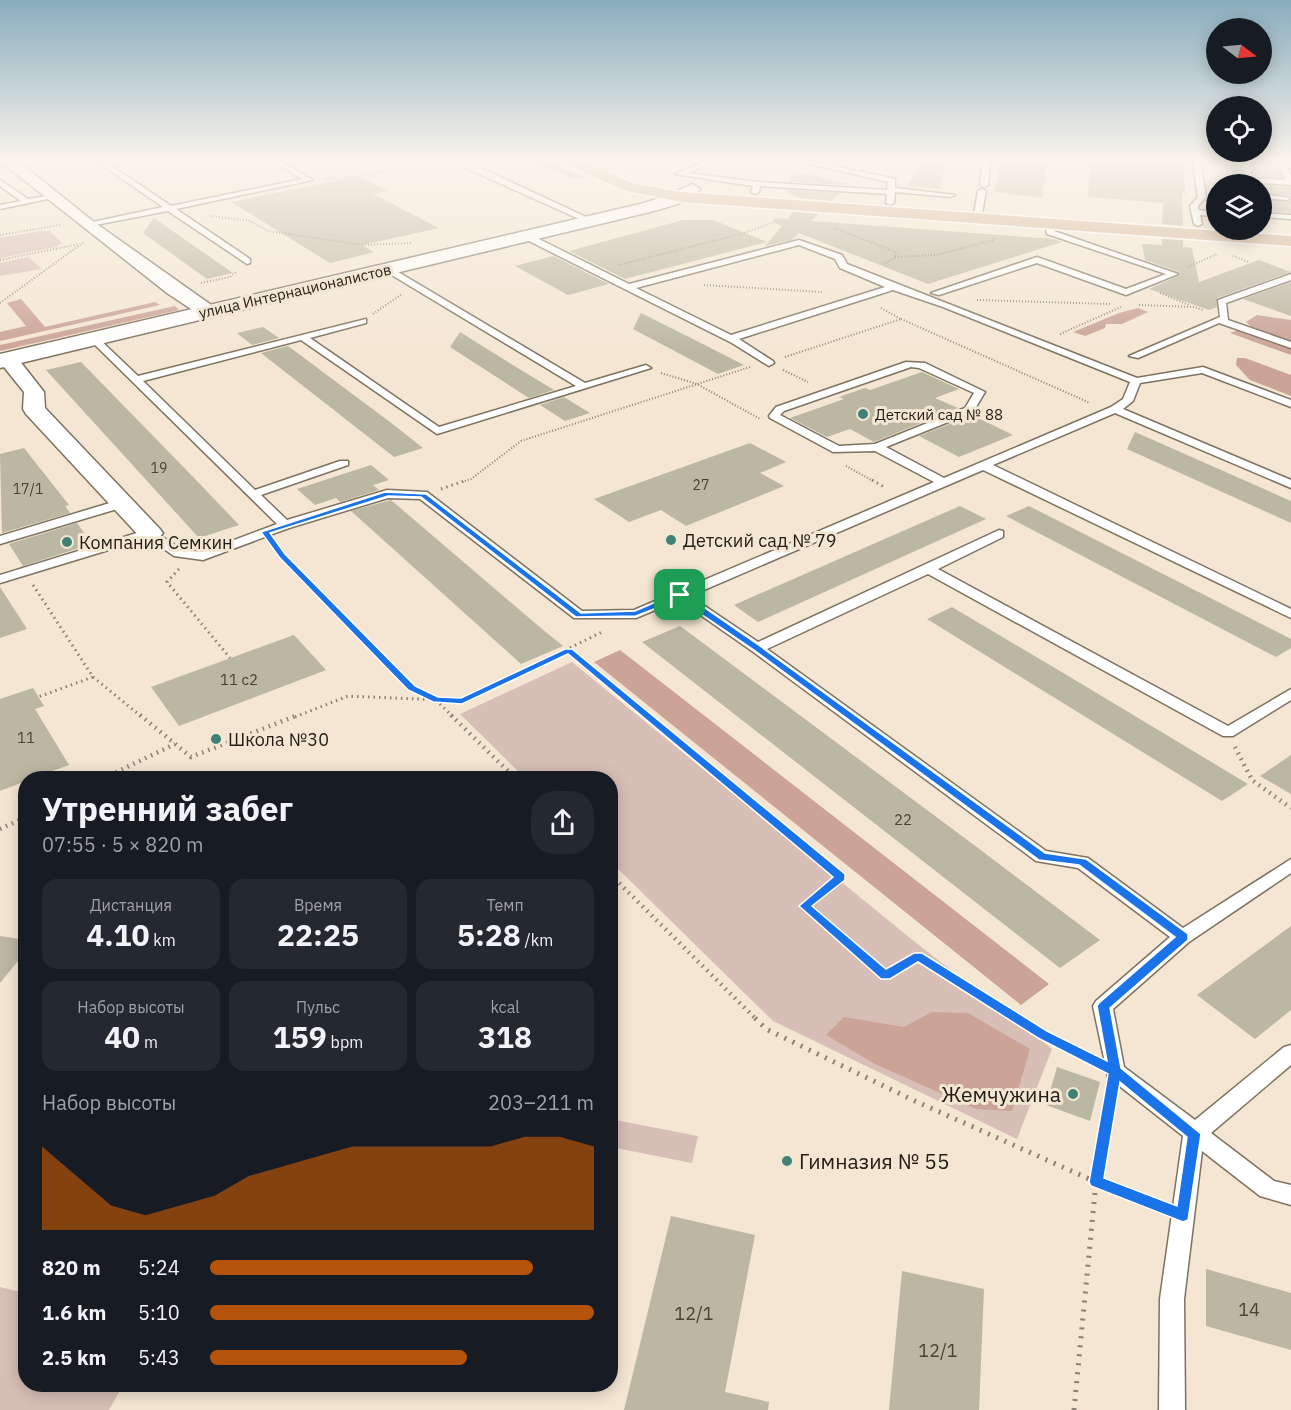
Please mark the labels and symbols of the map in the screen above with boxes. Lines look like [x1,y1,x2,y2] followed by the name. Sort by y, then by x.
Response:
[1206,18,1272,84] north arrow
[197,260,393,322] street label: улица Интернационалистов
[875,405,1003,424] place label: Детский сад № 88
[856,407,870,421] marker: Детский сад № 88
[151,459,167,477] house number: 19
[693,476,709,494] house number: 27
[13,480,43,498] house number: 17/1
[683,529,837,552] place label: Детский сад № 79
[79,531,233,554] place label: Компания Семкин
[664,533,678,547] marker: Детский сад № 79
[60,535,74,549] marker: Компания Семкин
[654,569,705,620] pin
[220,670,258,689] house number: 11 с2
[17,728,35,747] house number: 11
[228,728,329,751] place label: Школа №30
[209,732,223,746] marker: Школа №30
[894,810,912,829] house number: 22
[941,1080,1061,1108] place label: Жемчужина
[1066,1087,1080,1101] marker: Жемчужина
[799,1147,950,1175] place label: Гимназия № 55
[780,1154,794,1168] marker: Гимназия № 55
[1238,1298,1260,1321] house number: 14
[674,1302,714,1325] house number: 12/1
[918,1339,958,1362] house number: 12/1

